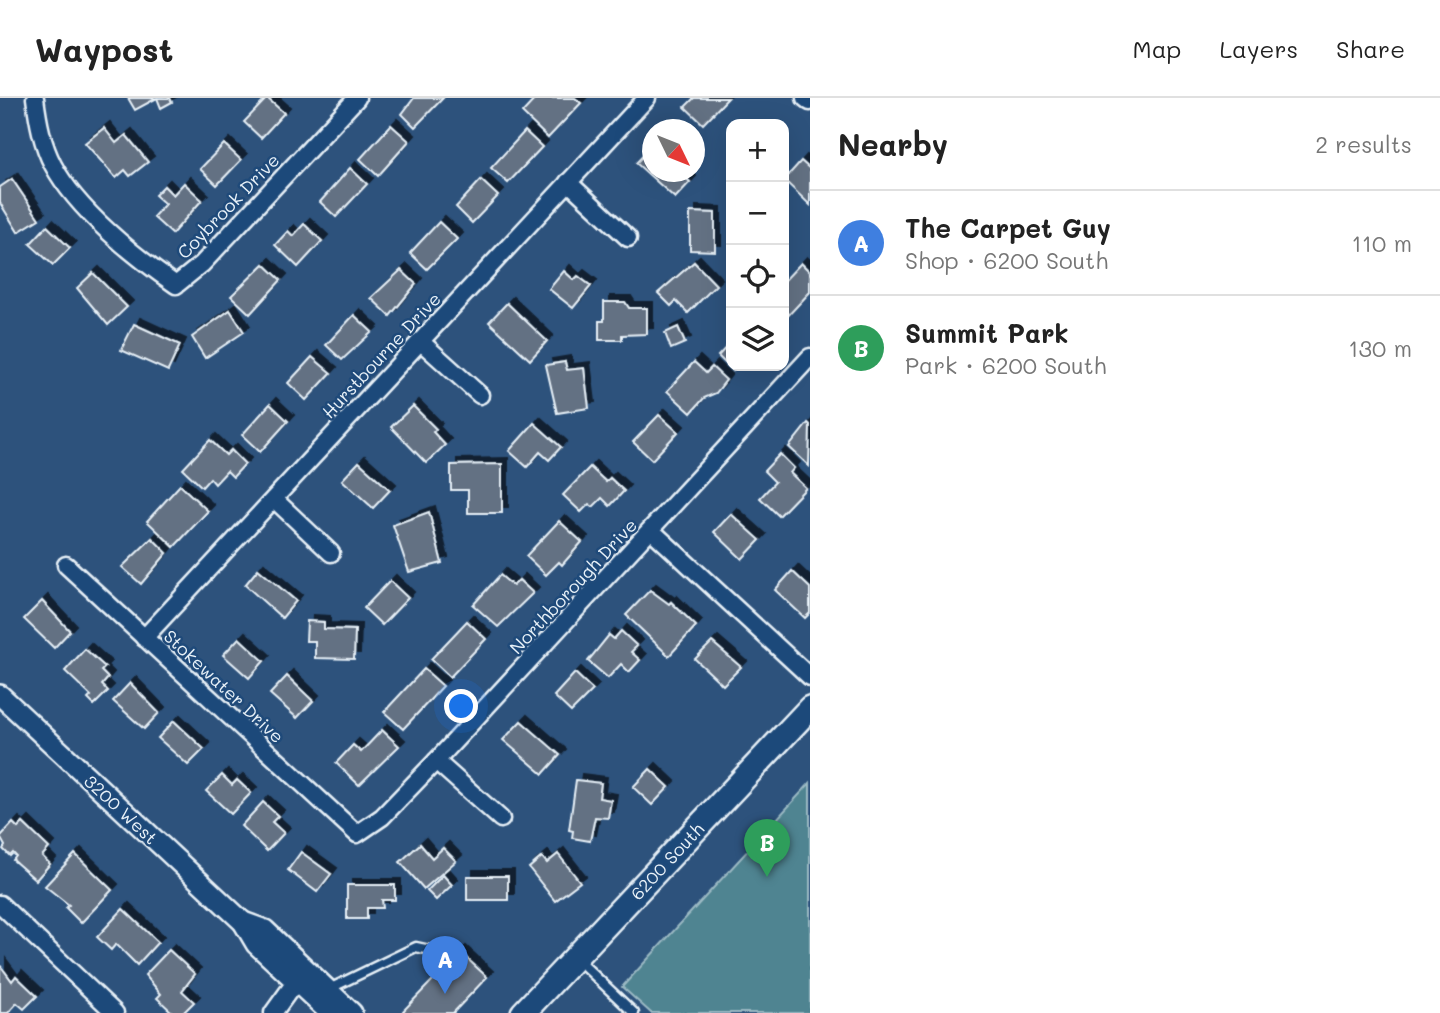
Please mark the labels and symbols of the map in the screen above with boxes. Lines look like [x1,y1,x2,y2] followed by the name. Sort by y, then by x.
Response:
[642,119,705,182] north arrow
[172,148,284,264] street label: Coybrook Drive
[316,287,446,423] street label: Hurstbourne Drive
[504,513,642,659] street label: Northborough Drive
[159,624,289,748] street label: Stokewater Drive
[444,689,478,723] your location
[79,769,163,849] street label: 3200 West
[625,817,709,905] street label: 6200 South
[744,819,790,877] pin: B
[422,936,468,994] pin: A

